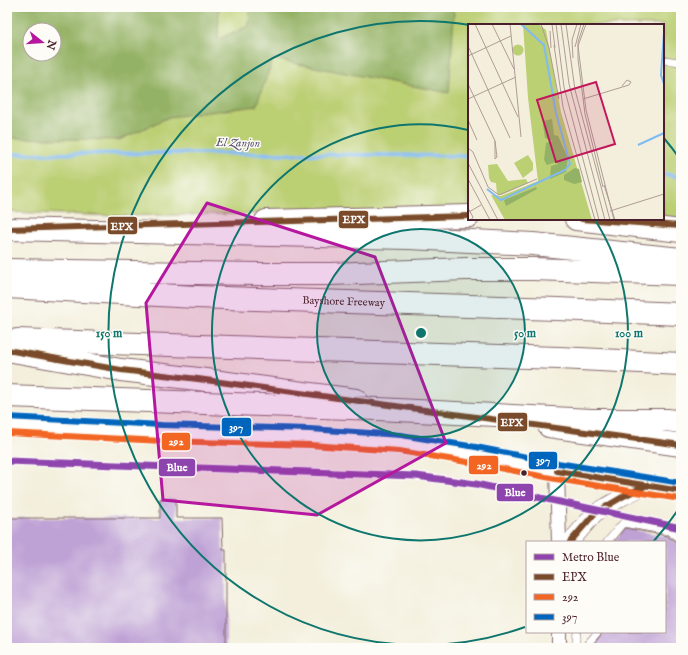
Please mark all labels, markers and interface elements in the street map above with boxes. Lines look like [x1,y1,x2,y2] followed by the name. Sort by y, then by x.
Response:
[22,22,62,62] north arrow
[468,24,664,220] inset map
[42,37,59,52] text: N
[215,135,261,152] water label: El Zanjon
[338,210,369,229] line badge: EPX
[343,213,367,227] text: EPX
[107,216,138,235] line badge: EPX
[111,220,135,234] text: EPX
[302,294,386,310] street label: Bayshore Freeway
[96,326,123,341] text: 150 m
[414,326,428,340] centre of rings
[514,326,537,341] text: 50 m
[615,326,644,341] text: 100 m
[497,412,528,432] line badge: EPX
[501,416,525,430] text: EPX
[221,417,252,437] line badge: 397
[229,421,243,435] text: 397
[161,432,191,451] line badge: 292
[168,435,184,449] text: 292
[528,451,558,470] line badge: 397
[536,454,550,468] text: 397
[468,455,499,475] line badge: 292
[158,458,196,477] line badge: Blue
[476,459,492,473] text: 292
[167,461,188,475] text: Blue
[519,468,529,478] unlabelled marker
[496,483,534,502] line badge: Blue
[505,486,526,500] text: Blue
[526,541,666,633] legend
[562,550,620,565] text: Metro Blue
[562,570,587,585] text: EPX
[562,590,579,605] text: 292
[562,610,577,625] text: 397

